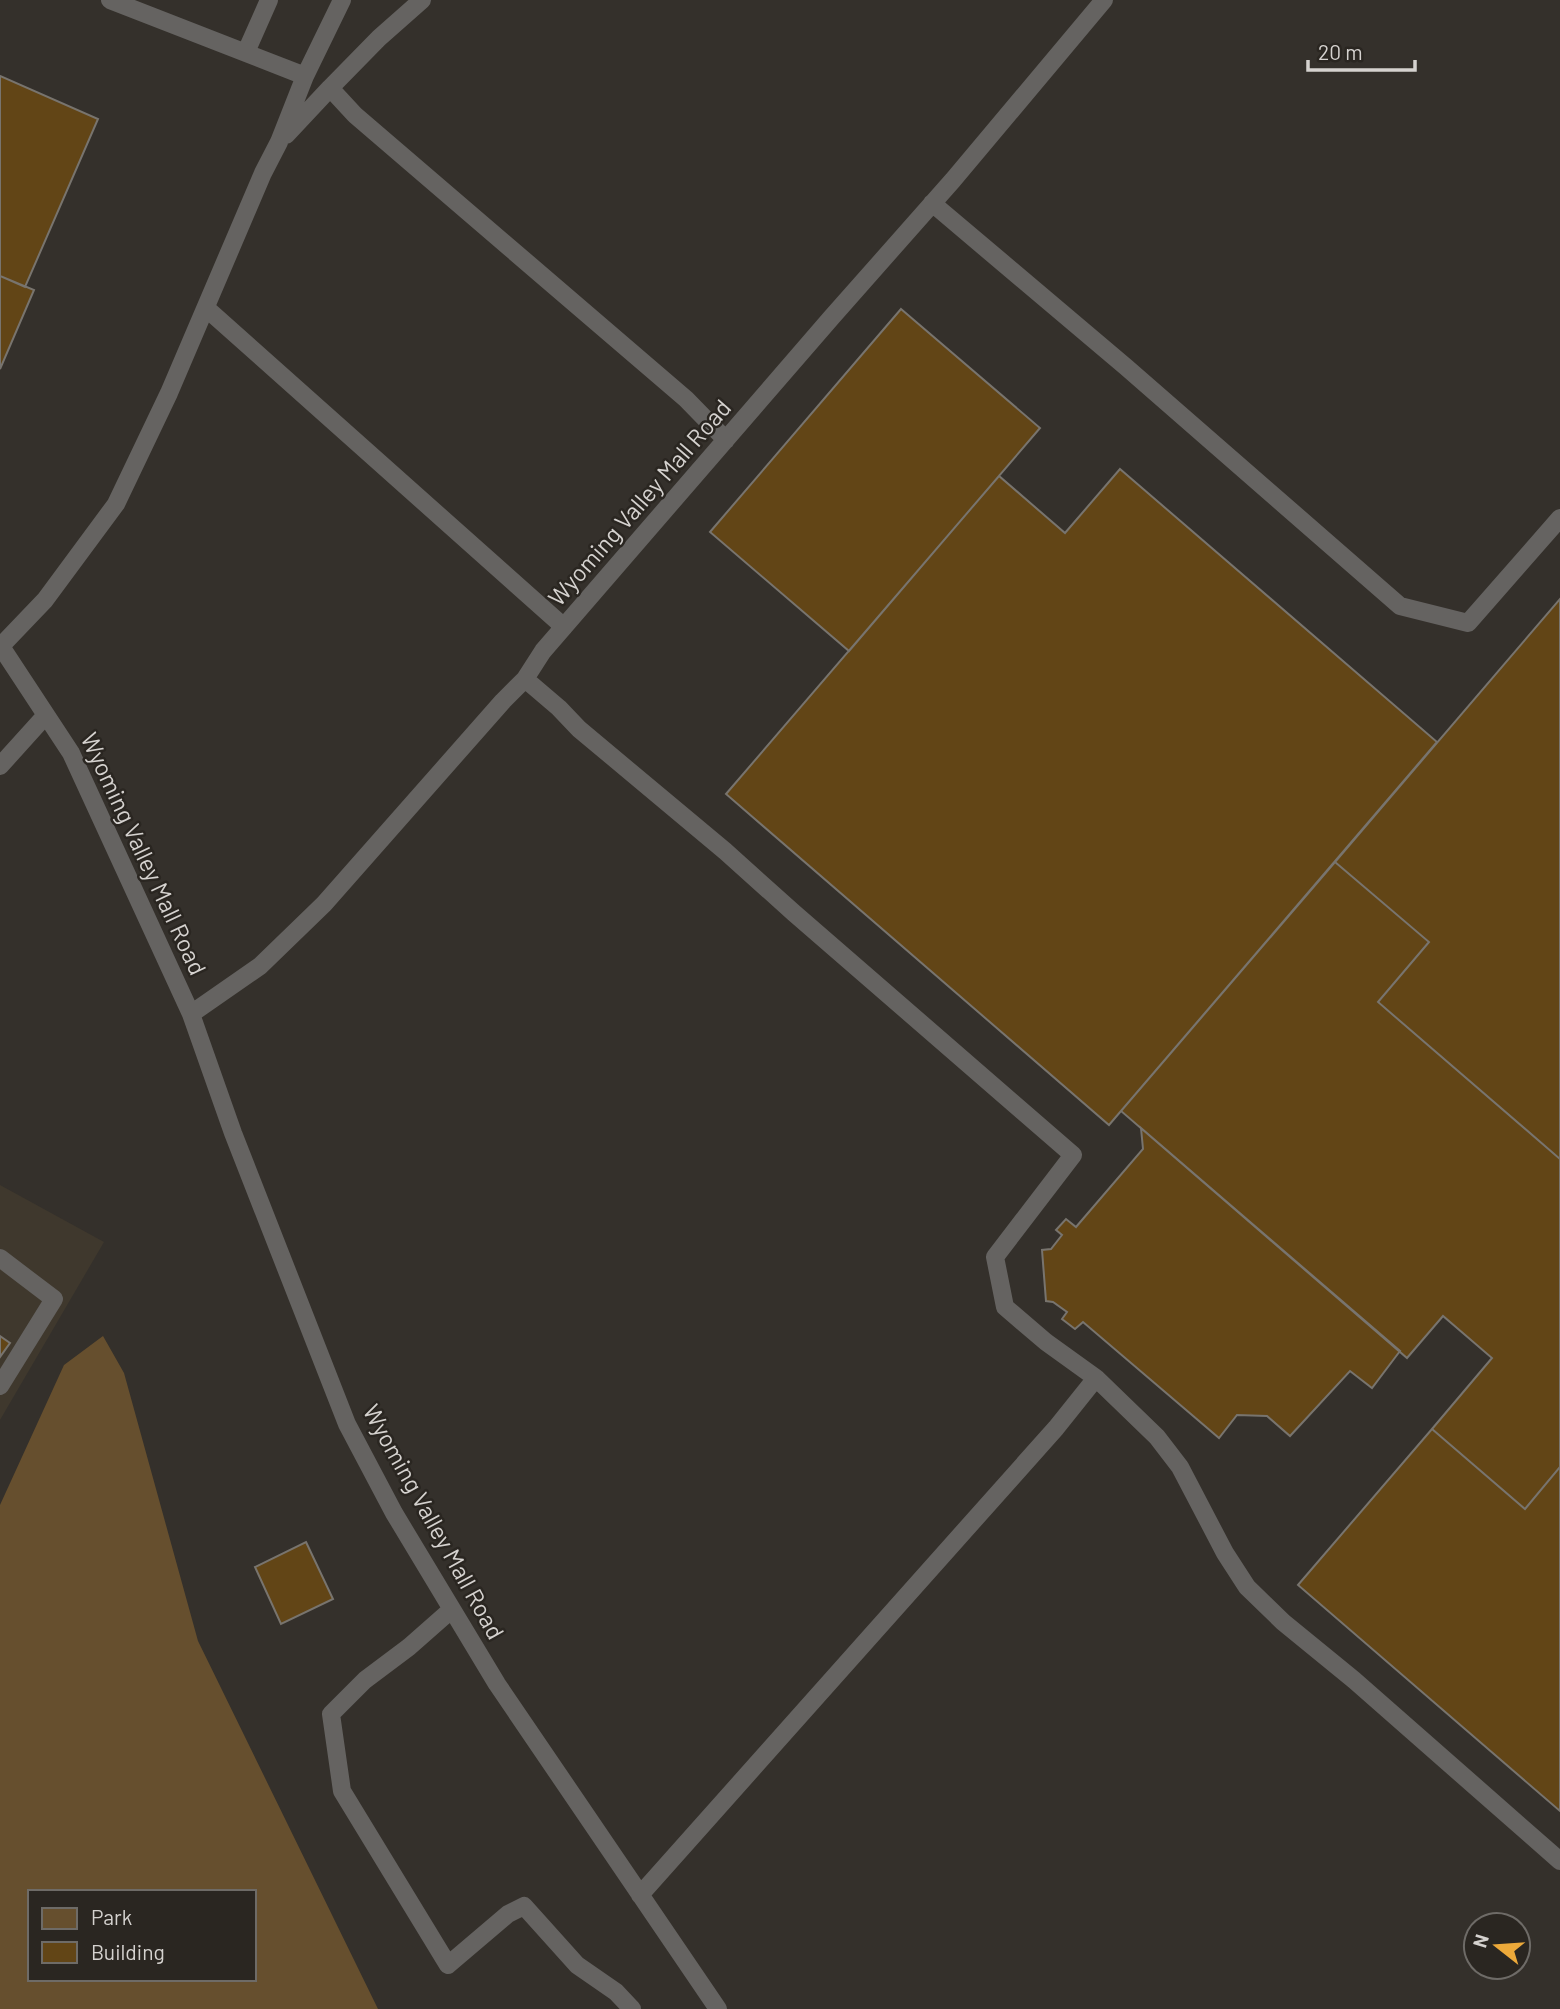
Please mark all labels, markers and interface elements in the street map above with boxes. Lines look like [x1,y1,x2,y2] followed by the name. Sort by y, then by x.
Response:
[1308,28,1415,72] scale bar
[1318,39,1363,64] text: 20 m
[541,393,736,611] street label: Wyoming Valley Mall Road
[75,728,213,979] street label: Wyoming Valley Mall Road
[358,1399,511,1644] street label: Wyoming Valley Mall Road
[28,1890,256,1981] legend
[91,1904,132,1929] text: Park
[1462,1911,1532,1981] north arrow
[1467,1931,1493,1950] text: N
[91,1939,165,1964] text: Building

